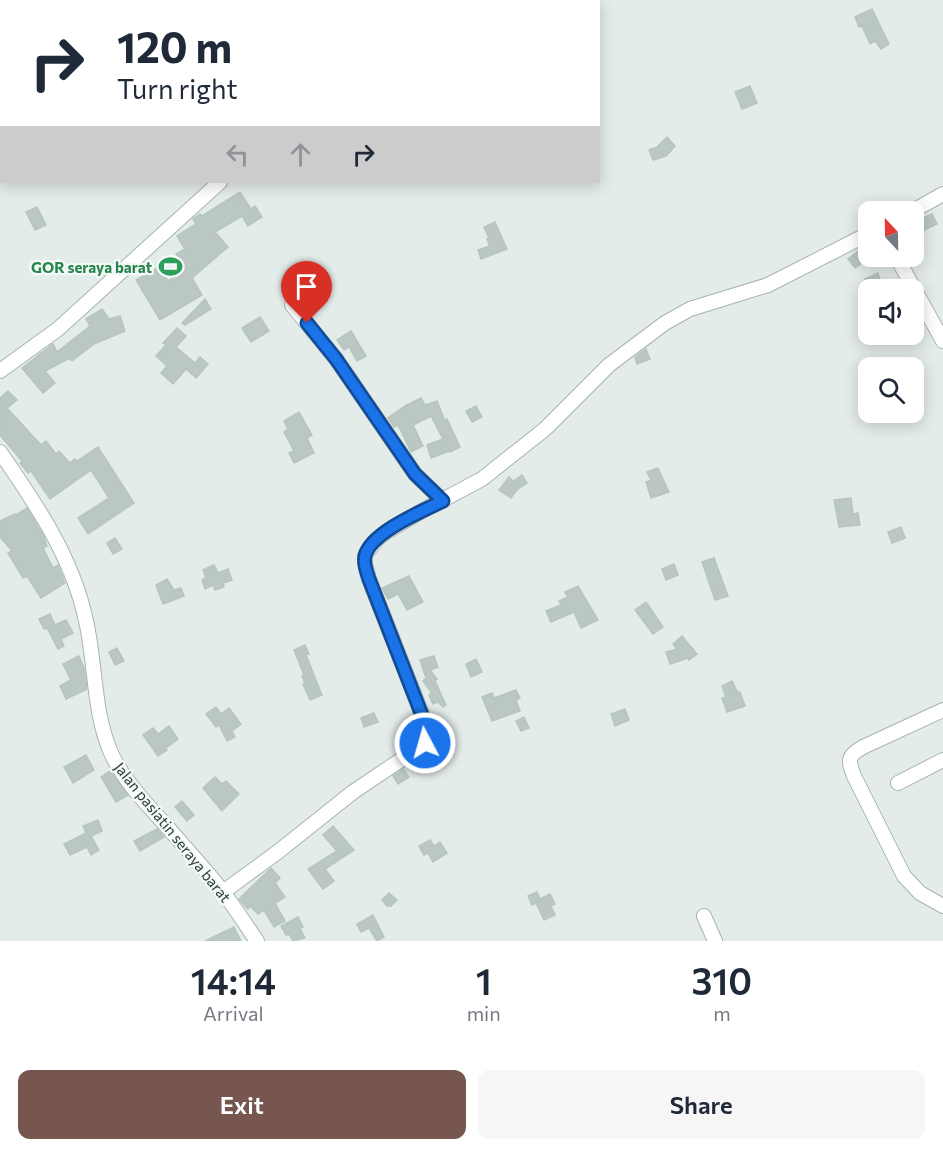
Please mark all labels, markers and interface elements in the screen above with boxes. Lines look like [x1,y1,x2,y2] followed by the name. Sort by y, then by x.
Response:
[117,20,232,72] text: 120 m
[18,24,96,102] icon: right
[117,72,237,105] text: Turn right
[221,138,254,171] icon: left
[284,138,317,171] icon: ahead
[347,138,380,171] icon: right
[858,201,924,267] north arrow
[858,201,924,423] map controls
[157,254,183,280] sports icon: GOR seraya barat
[31,258,152,276] place label: GOR seraya barat
[281,261,332,323] pin
[290,270,323,303] icon: arrive
[858,279,924,345] button: sound
[858,357,924,423] button: search
[393,711,457,775] position arrow
[111,758,235,906] street label: Jalan pasiatin seraya barat
[191,958,276,1002] text: 14:14
[476,958,492,1002] text: 1
[692,958,752,1002] text: 310
[203,1001,264,1025] text: Arrival
[467,1001,501,1025] text: min
[713,1001,731,1025] text: m
[18,1070,466,1139] button: Exit
[478,1070,925,1139] button: Share

